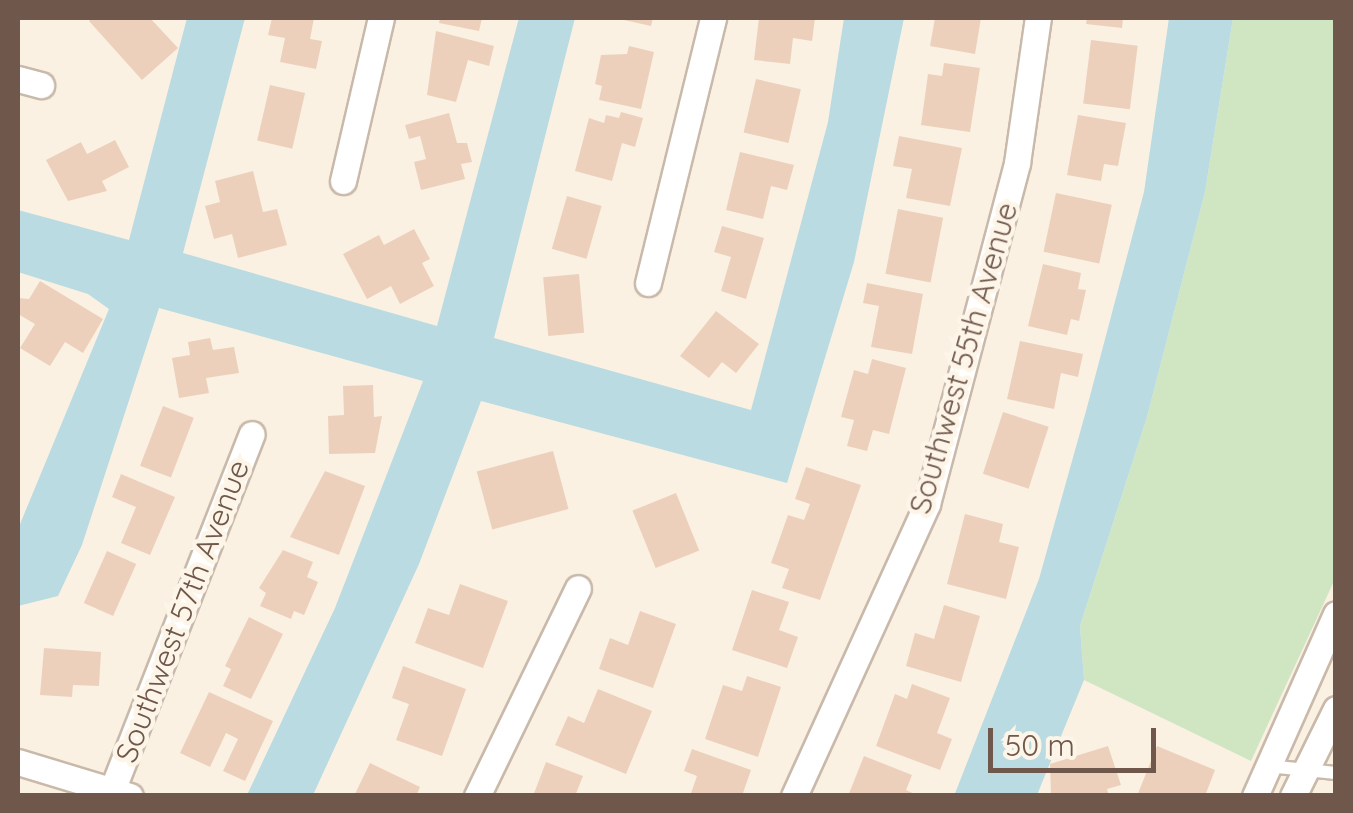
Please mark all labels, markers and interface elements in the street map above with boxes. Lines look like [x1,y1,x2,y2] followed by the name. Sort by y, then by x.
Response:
[901,198,1025,518] street label: Southwest 55th Avenue
[108,455,256,767] street label: Southwest 57th Avenue
[993,708,1160,770] scale bar
[1005,726,1075,764] text: 50 m

